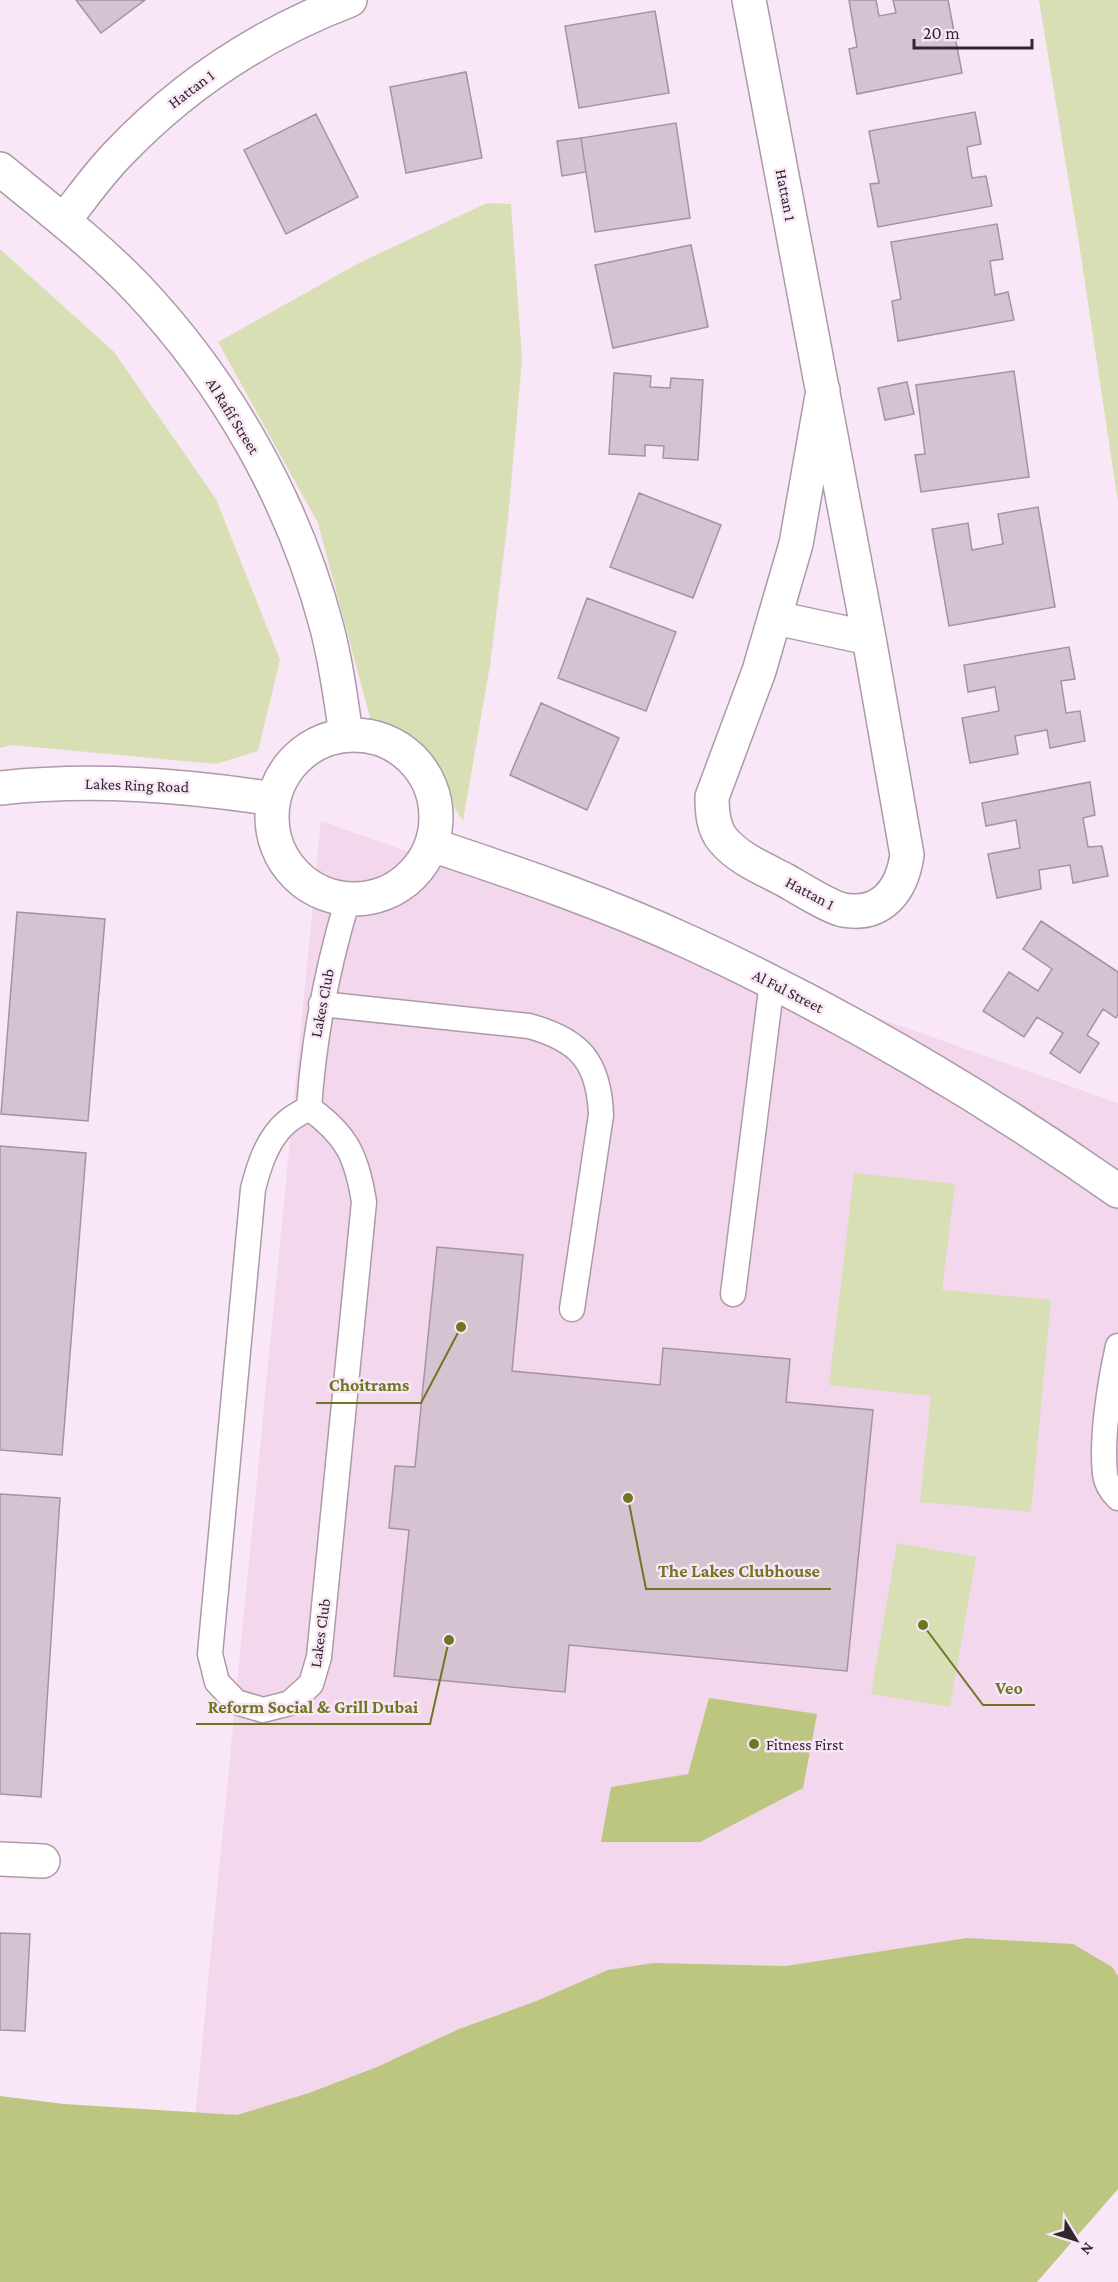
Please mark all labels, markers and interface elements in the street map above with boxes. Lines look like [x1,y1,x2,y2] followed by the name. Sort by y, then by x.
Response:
[914,12,1032,50] scale bar
[923,23,960,43] text: 20 m
[165,66,217,112] street label: Hattan 1
[773,167,799,223] street label: Hattan 1
[203,375,263,458] street label: Al Rafif Street
[85,775,190,796] street label: Lakes Ring Road
[783,873,837,913] street label: Hattan 1
[750,966,827,1016] street label: Al Ful Street
[307,967,337,1039] street label: Lakes Club
[316,1367,421,1403] callout: Choitrams
[329,1375,409,1395] text: Choitrams
[646,1553,831,1589] callout: The Lakes Clubhouse
[658,1561,820,1581] text: The Lakes Clubhouse
[307,1597,333,1669] street label: Lakes Club
[983,1669,1035,1705] callout: Veo
[994,1678,1023,1698] text: Veo
[196,1688,430,1724] callout: Reform Social & Grill Dubai
[208,1697,419,1717] text: Reform Social & Grill Dubai
[766,1736,844,1753] place label: Fitness First
[747,1737,761,1751] marker: Fitness First
[1046,2210,1106,2270] north arrow
[1077,2239,1097,2259] text: N

